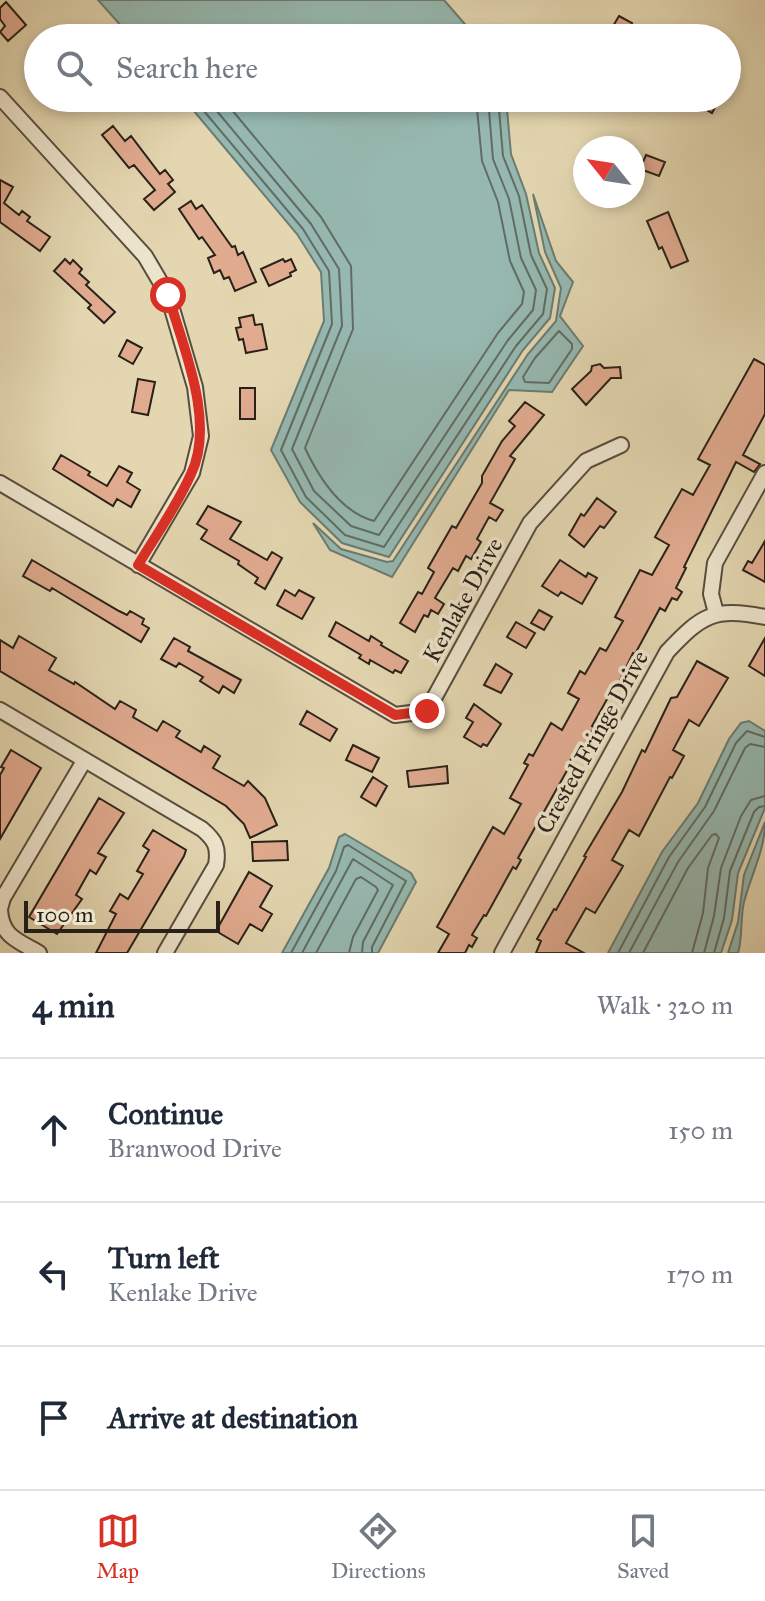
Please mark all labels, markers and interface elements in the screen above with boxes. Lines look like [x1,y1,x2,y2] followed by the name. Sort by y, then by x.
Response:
[24,24,741,112] search box
[52,46,96,90] icon: search
[116,50,258,86] text: Search here
[573,136,645,208] north arrow
[150,277,186,313] route start
[416,532,510,668] street label: Kenlake Drive
[529,645,655,839] street label: Crested Fringe Drive
[409,693,445,729] route end
[24,897,220,933] scale bar
[36,901,93,928] text: 100 m
[32,985,115,1026] text: 4 min
[597,989,733,1021] text: Walk · 320 m
[108,1096,223,1132] text: Continue
[32,1108,76,1152] icon: ahead
[668,1114,733,1146] text: 150 m
[108,1132,282,1164] text: Branwood Drive
[108,1240,219,1276] text: Turn left
[32,1252,76,1296] icon: left
[666,1258,733,1290] text: 170 m
[108,1276,257,1308] text: Kenlake Drive
[32,1396,76,1440] icon: arrive
[108,1400,358,1436] text: Arrive at destination
[96,1509,140,1584] tab: Map
[331,1509,426,1584] tab: Directions
[617,1509,669,1584] tab: Saved

